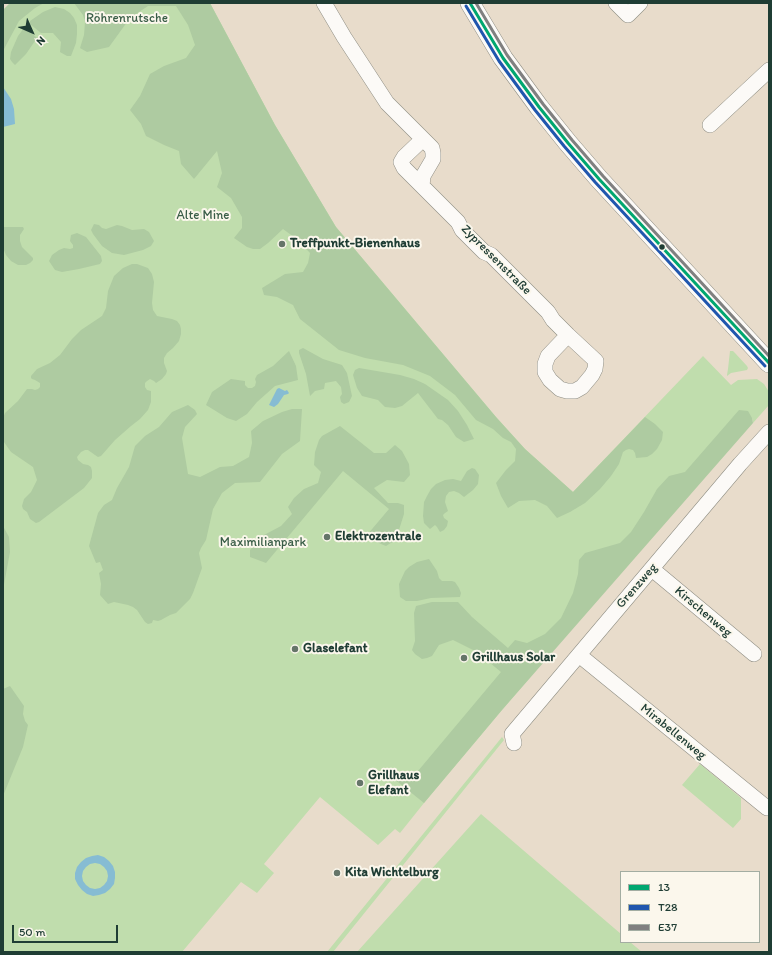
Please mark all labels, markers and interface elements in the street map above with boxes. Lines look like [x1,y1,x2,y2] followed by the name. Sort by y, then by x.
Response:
[86,11,168,27] park label: Röhrenrutsche
[12,12,52,52] north arrow
[34,34,48,48] text: N
[176,208,230,224] park label: Alte Mine
[458,222,534,298] street label: Zypressenstraße
[290,236,420,252] place label: Treffpunkt-Bienenhaus
[277,239,287,249] marker: Treffpunkt-Bienenhaus
[657,242,667,252] unlabelled marker
[335,529,421,545] place label: Elektrozentrale
[322,532,332,542] marker: Elektrozentrale
[220,535,306,551] park label: Maximilianpark
[613,560,661,612] street label: Grenzweg
[671,583,735,641] street label: Kirschenweg
[303,641,368,657] place label: Glaselefant
[290,644,300,654] marker: Glaselefant
[472,650,555,666] place label: Grillhaus Solar
[459,653,469,663] marker: Grillhaus Solar
[637,701,709,763] street label: Mirabellenweg
[368,768,419,799] place label: Grillhaus Elefant
[355,778,365,788] marker: Grillhaus Elefant
[345,865,439,881] place label: Kita Wichtelburg
[332,868,342,878] marker: Kita Wichtelburg
[620,871,760,943] legend
[658,880,670,894] text: 13
[658,900,678,914] text: T28
[14,917,120,943] scale bar
[658,920,677,934] text: E37
[19,925,45,939] text: 50 m

